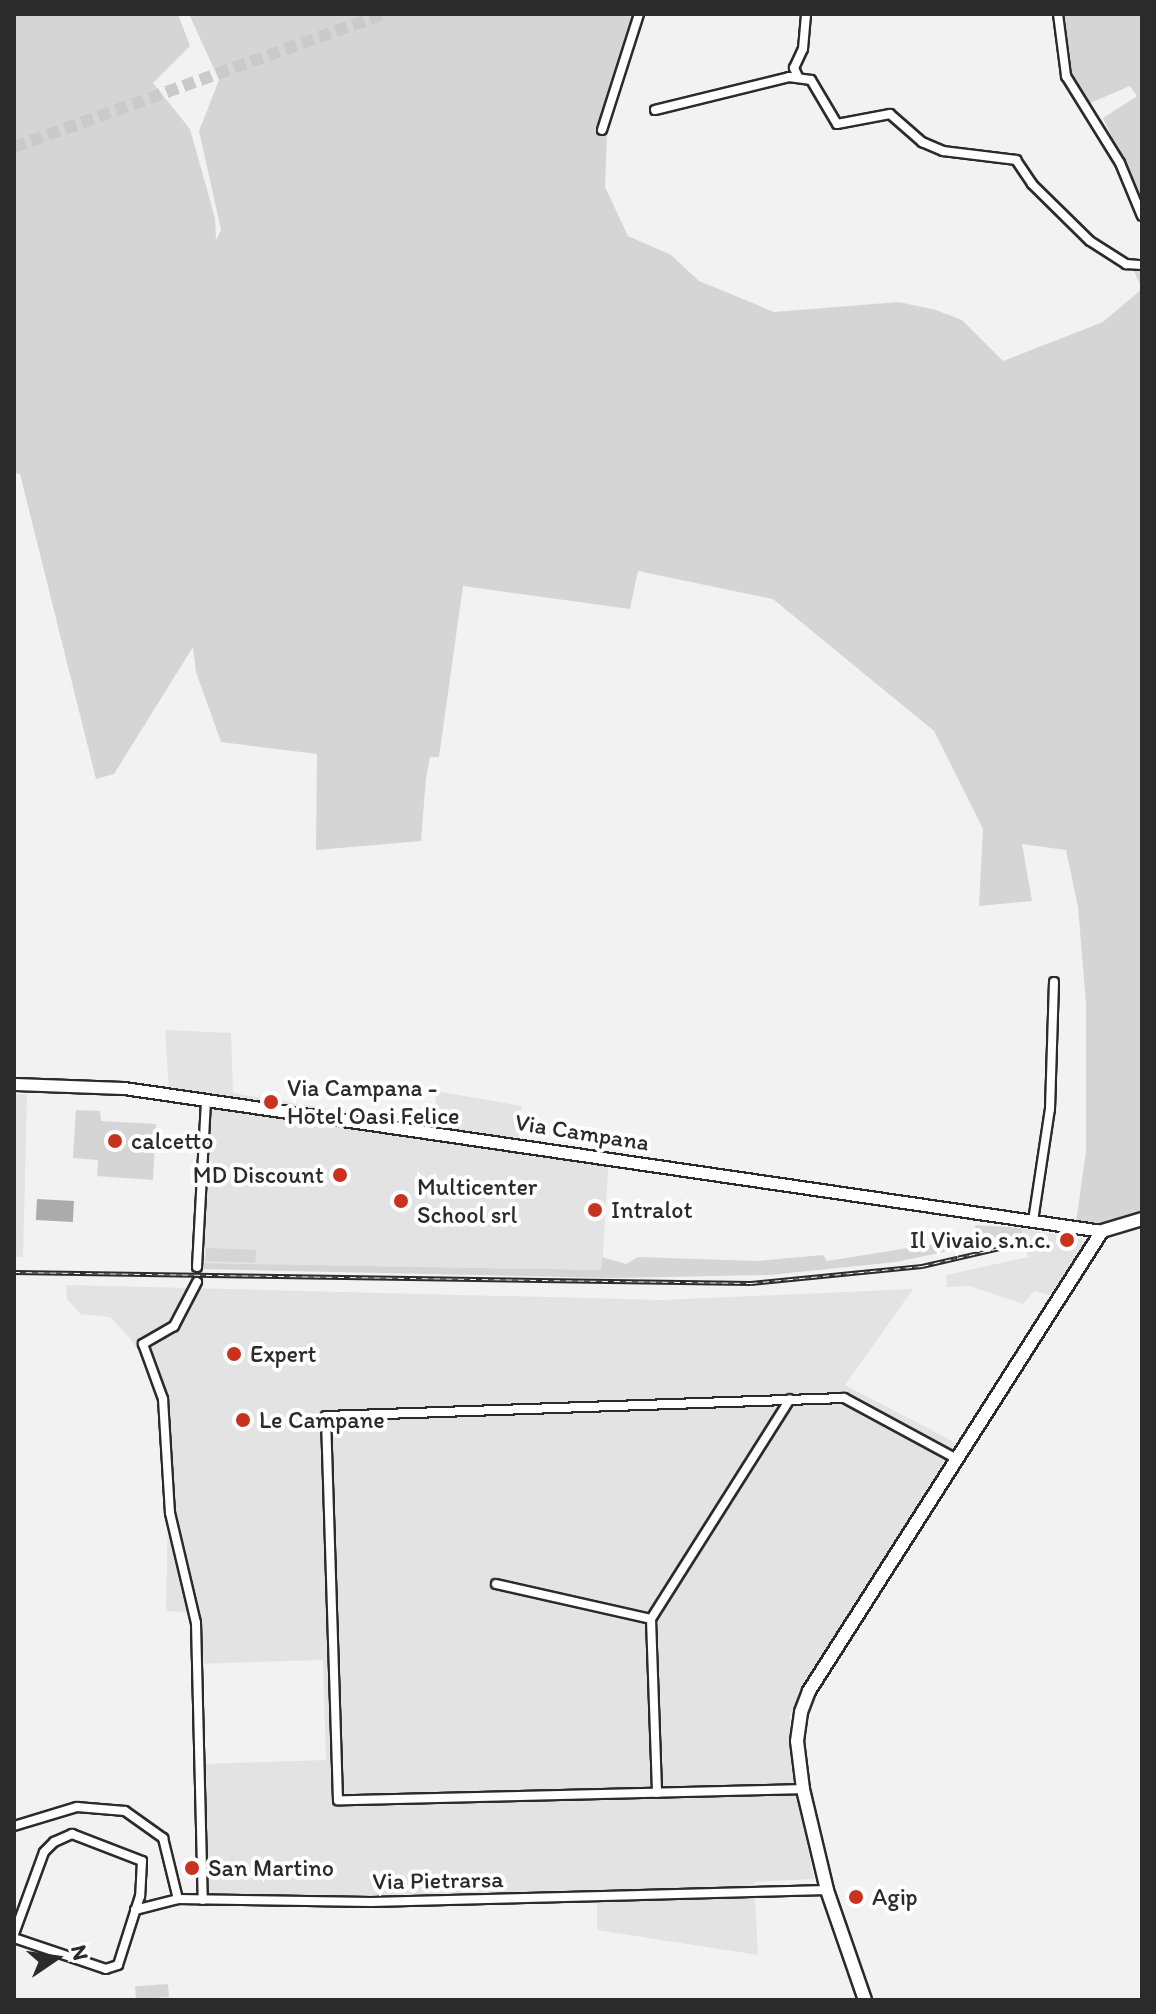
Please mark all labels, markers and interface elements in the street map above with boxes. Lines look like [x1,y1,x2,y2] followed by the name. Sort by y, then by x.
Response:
[287,1074,459,1130] place label: Via Campana - Hotel Oasi Felice
[262,1093,280,1111] marker: Via Campana - Hotel Oasi Felice
[513,1107,651,1157] street label: Via Campana
[131,1127,213,1155] place label: calcetto
[106,1132,124,1150] marker: calcetto
[193,1161,324,1189] place label: MD Discount
[331,1166,349,1184] marker: MD Discount
[417,1173,537,1229] place label: Multicenter School srl
[392,1192,410,1210] marker: Multicenter School srl
[611,1196,692,1224] place label: Intralot
[586,1201,604,1219] marker: Intralot
[910,1226,1051,1254] place label: Il Vivaio s.n.c.
[1058,1231,1076,1249] marker: Il Vivaio s.n.c.
[250,1340,317,1368] place label: Expert
[225,1345,243,1363] marker: Expert
[259,1406,385,1434] place label: Le Campane
[234,1411,252,1429] marker: Le Campane
[208,1854,335,1882] place label: San Martino
[183,1859,201,1877] marker: San Martino
[372,1864,504,1896] street label: Via Pietrarsa
[872,1883,918,1911] place label: Agip
[847,1888,865,1906] marker: Agip
[16,1918,96,1998] north arrow
[65,1942,95,1963] text: N

